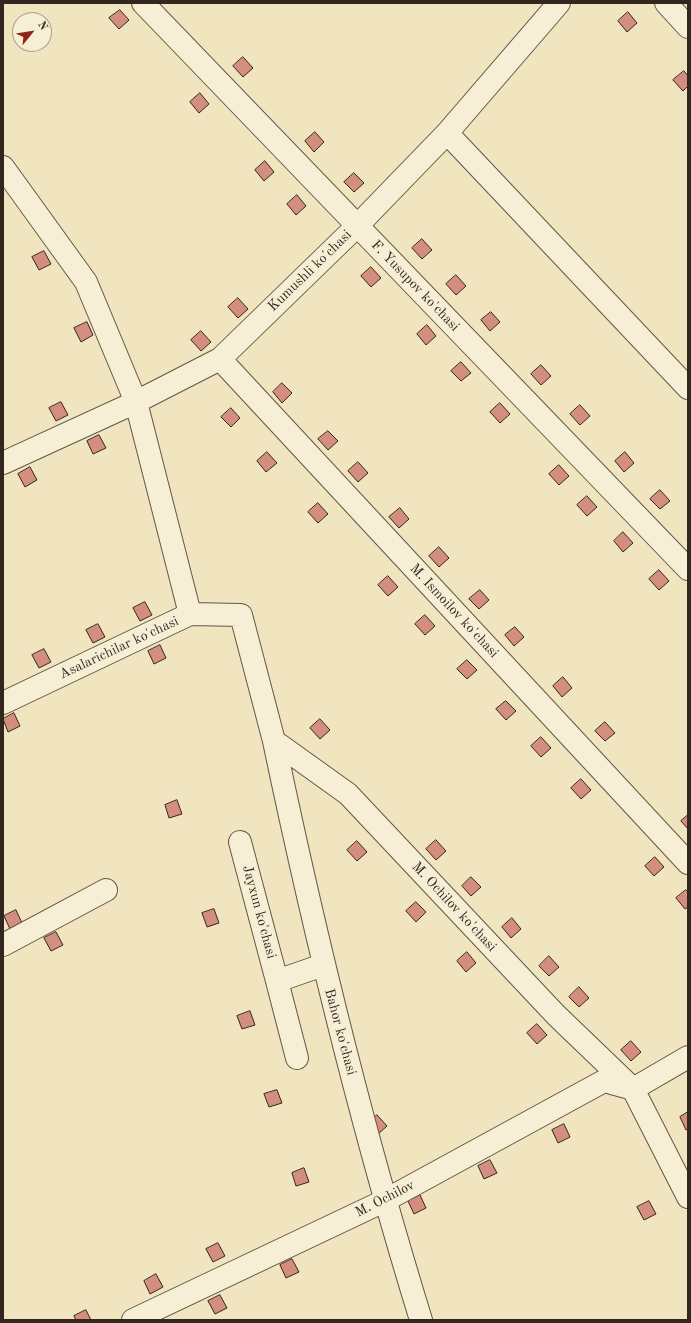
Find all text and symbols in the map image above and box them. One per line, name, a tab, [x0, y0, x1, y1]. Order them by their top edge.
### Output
north arrow	[12, 12, 52, 52]
text: N	[35, 20, 49, 33]
street label: Kumushli ko'chasi	[265, 227, 355, 315]
street label: F. Yusupov ko'chasi	[367, 237, 463, 335]
street label: M. Ismoilov ko'chasi	[406, 560, 502, 662]
street label: Asalarichilar ko'chasi	[57, 613, 181, 683]
street label: M. Ochilov ko'chasi	[408, 859, 500, 955]
street label: Jayxun ko'chasi	[238, 863, 280, 961]
street label: Bahor ko'chasi	[320, 987, 360, 1077]
street label: M. Ochilov	[352, 1177, 418, 1221]

